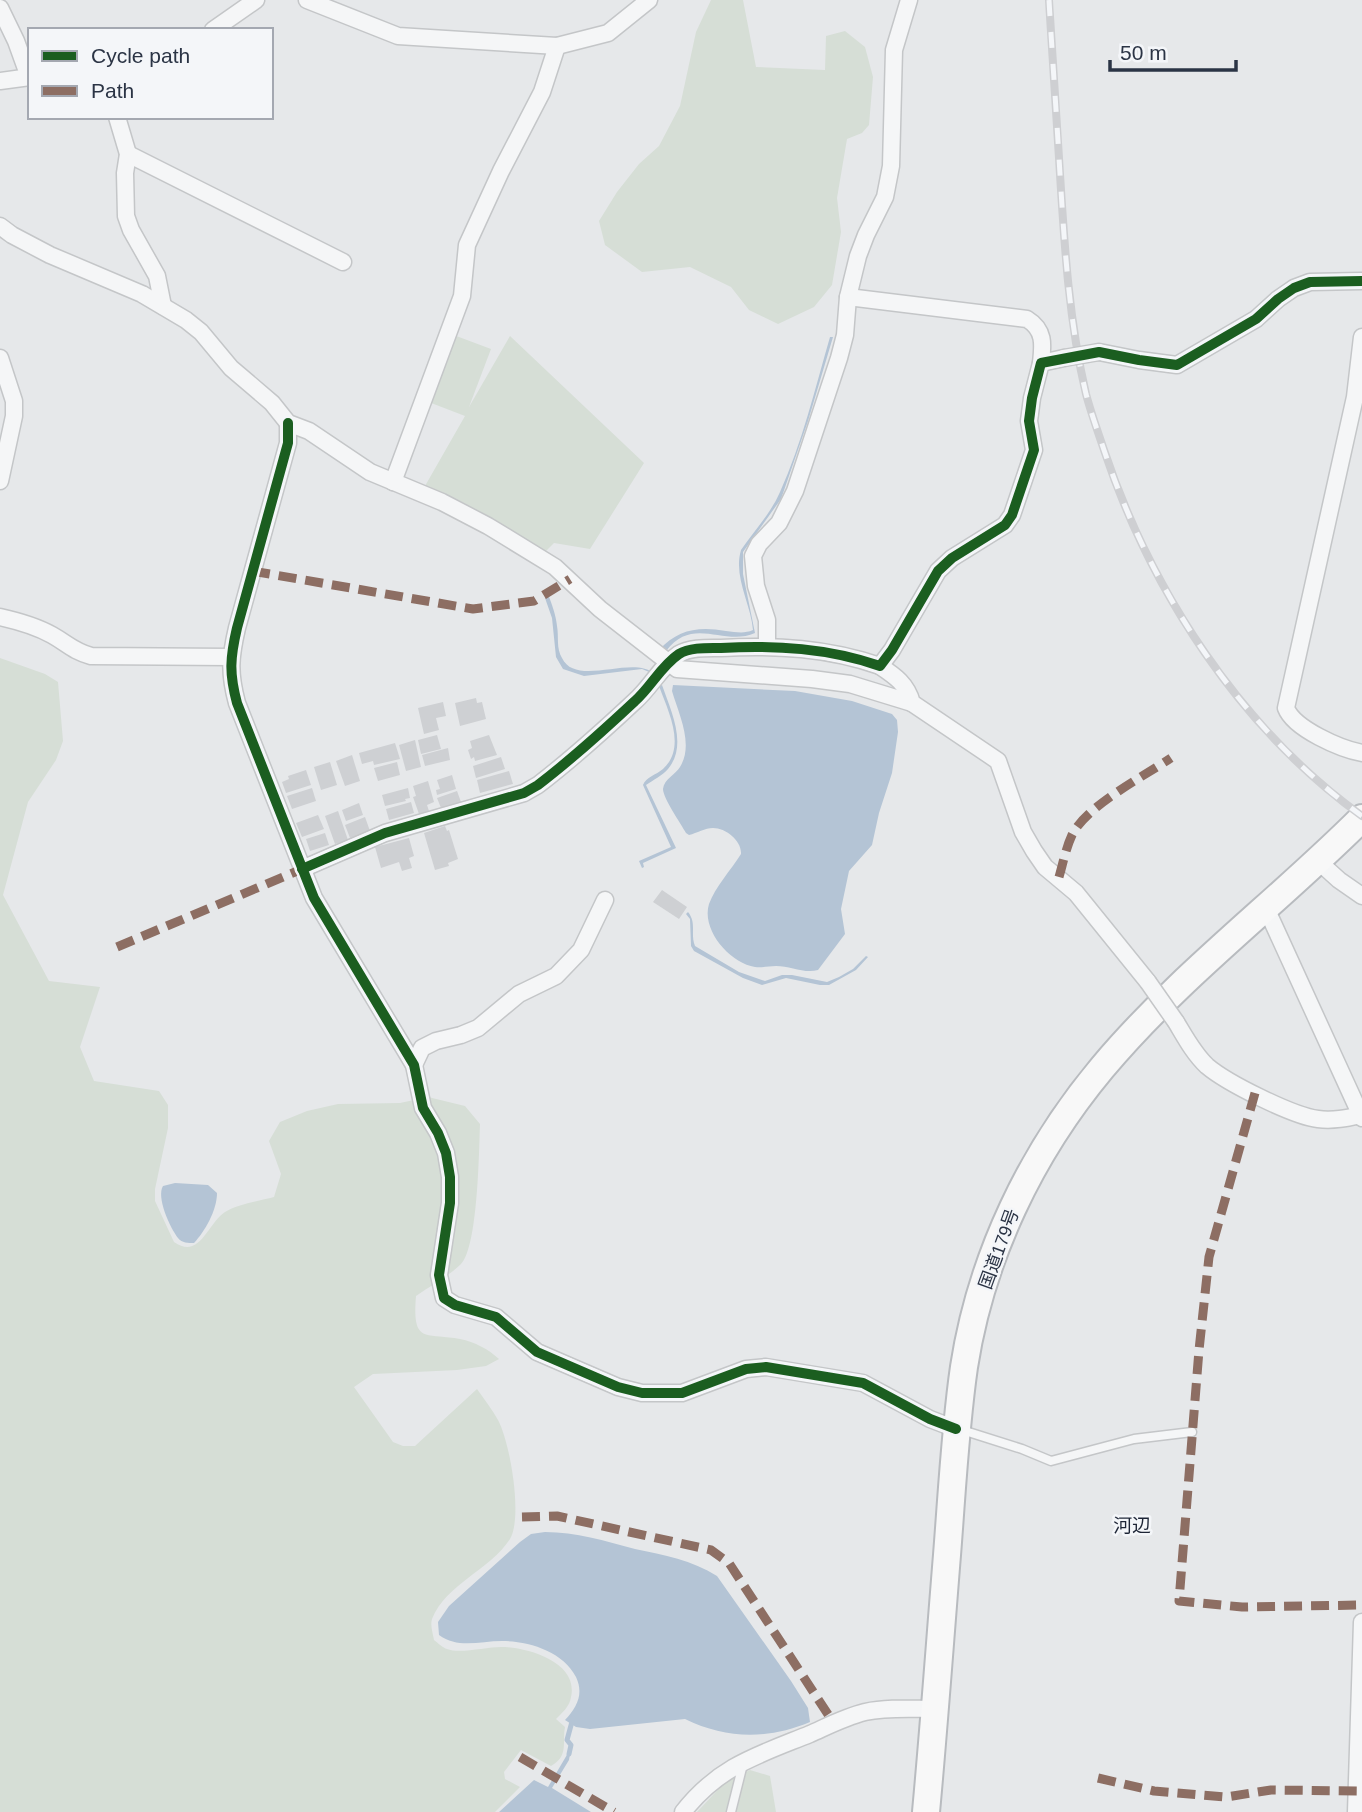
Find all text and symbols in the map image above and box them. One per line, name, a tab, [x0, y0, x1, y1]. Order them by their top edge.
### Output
legend	[28, 28, 273, 119]
scale bar	[1110, 28, 1236, 72]
text: 50 m	[1120, 41, 1167, 64]
text: Cycle path	[91, 44, 190, 67]
text: Path	[91, 79, 134, 102]
street label: 国道179号	[975, 1206, 1023, 1292]
district label: 河辺	[1113, 1515, 1151, 1536]

